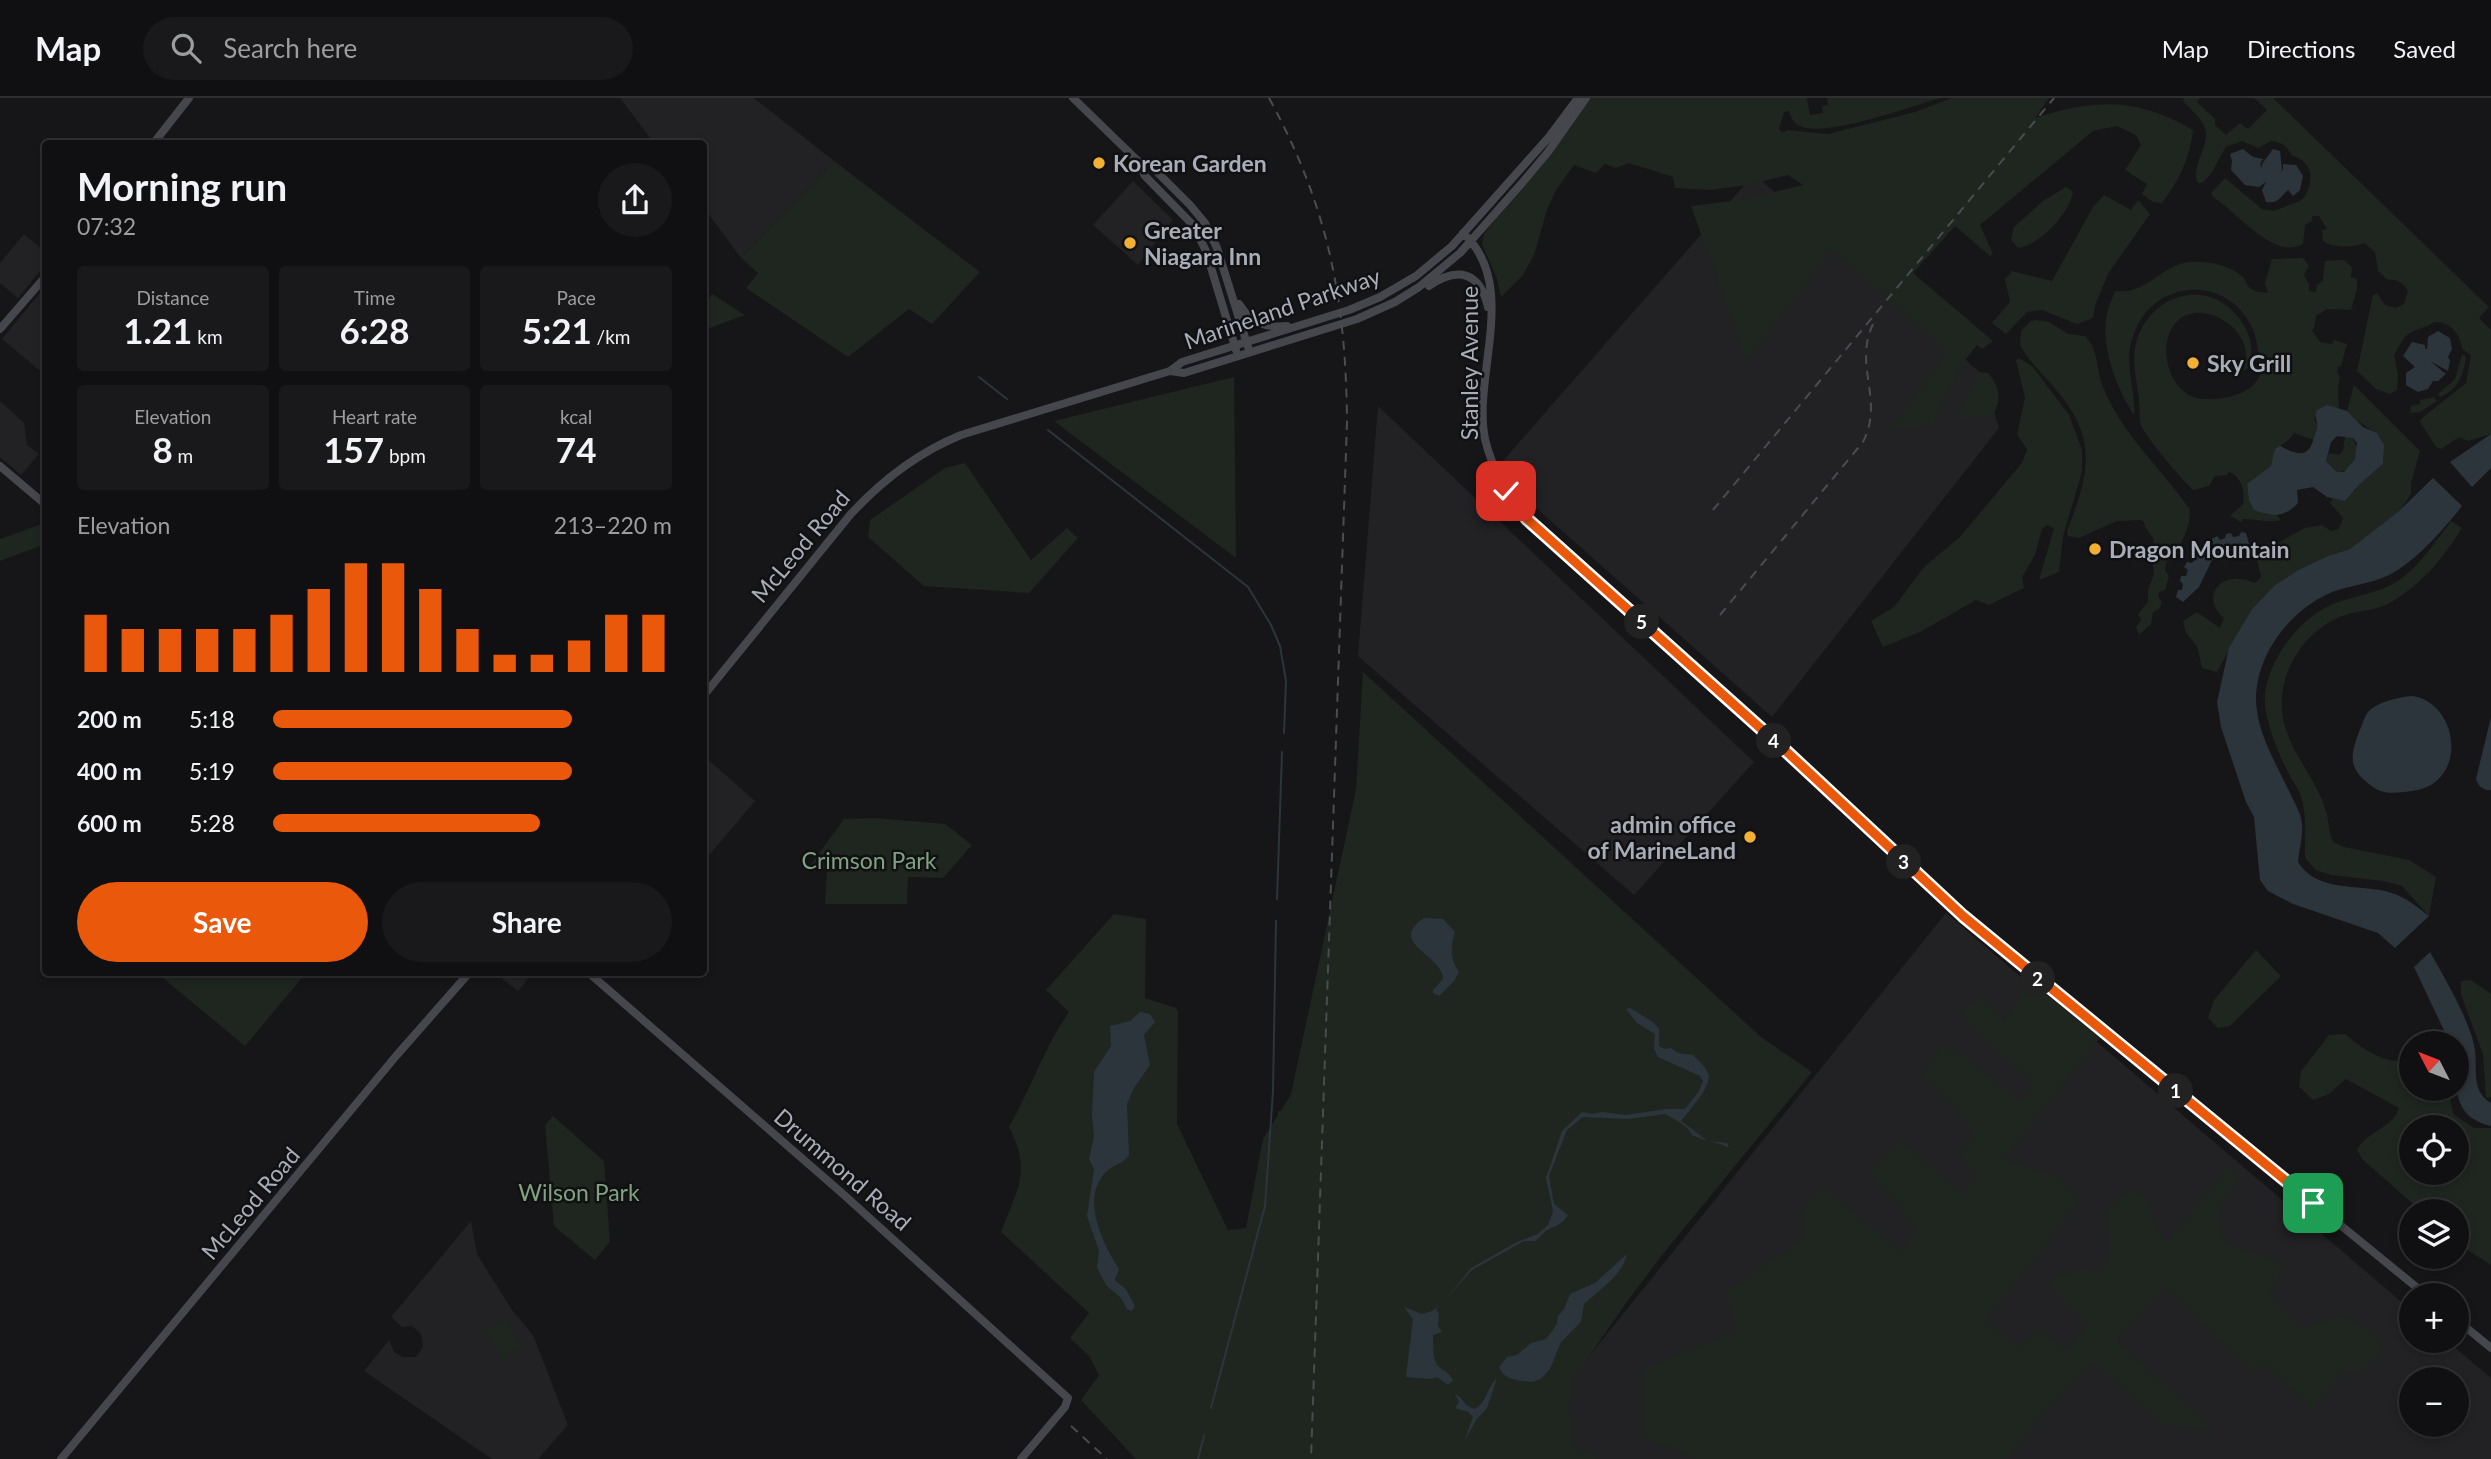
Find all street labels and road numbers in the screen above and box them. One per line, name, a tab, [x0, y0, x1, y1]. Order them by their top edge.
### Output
street label: Marineland Parkway	[1180, 261, 1384, 355]
street label: Stanley Avenue	[1455, 286, 1483, 440]
street label: McLeod Road	[745, 484, 855, 608]
street label: Drummond Road	[769, 1102, 917, 1236]
street label: McLeod Road	[195, 1141, 305, 1265]

